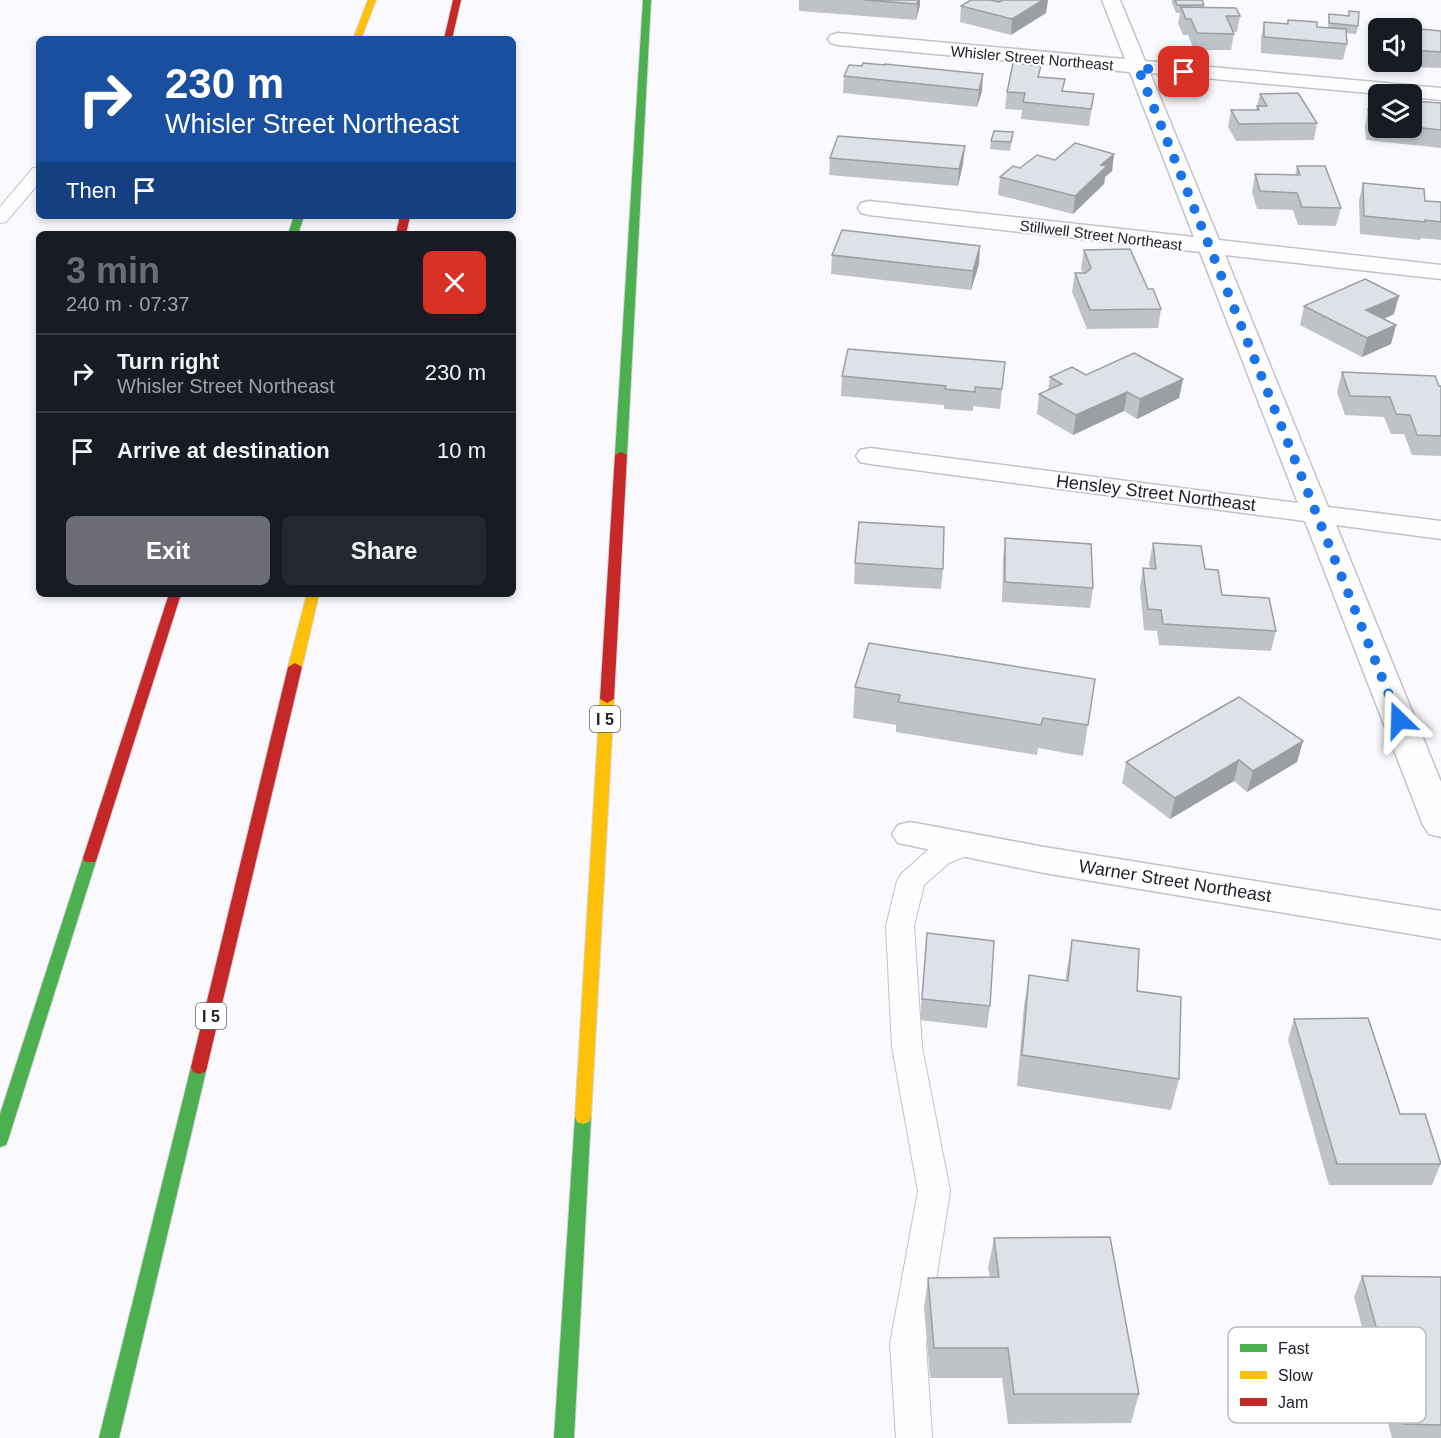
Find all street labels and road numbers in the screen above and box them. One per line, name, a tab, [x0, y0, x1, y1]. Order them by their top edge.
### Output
street label: Whisler Street Northeast	[950, 42, 1115, 74]
street label: Stillwell Street Northeast	[1019, 217, 1184, 253]
street label: Hensley Street Northeast	[1055, 471, 1257, 515]
road number: I 5	[590, 706, 620, 732]
street label: Warner Street Northeast	[1077, 856, 1273, 906]
road number: I 5	[196, 1003, 226, 1029]

